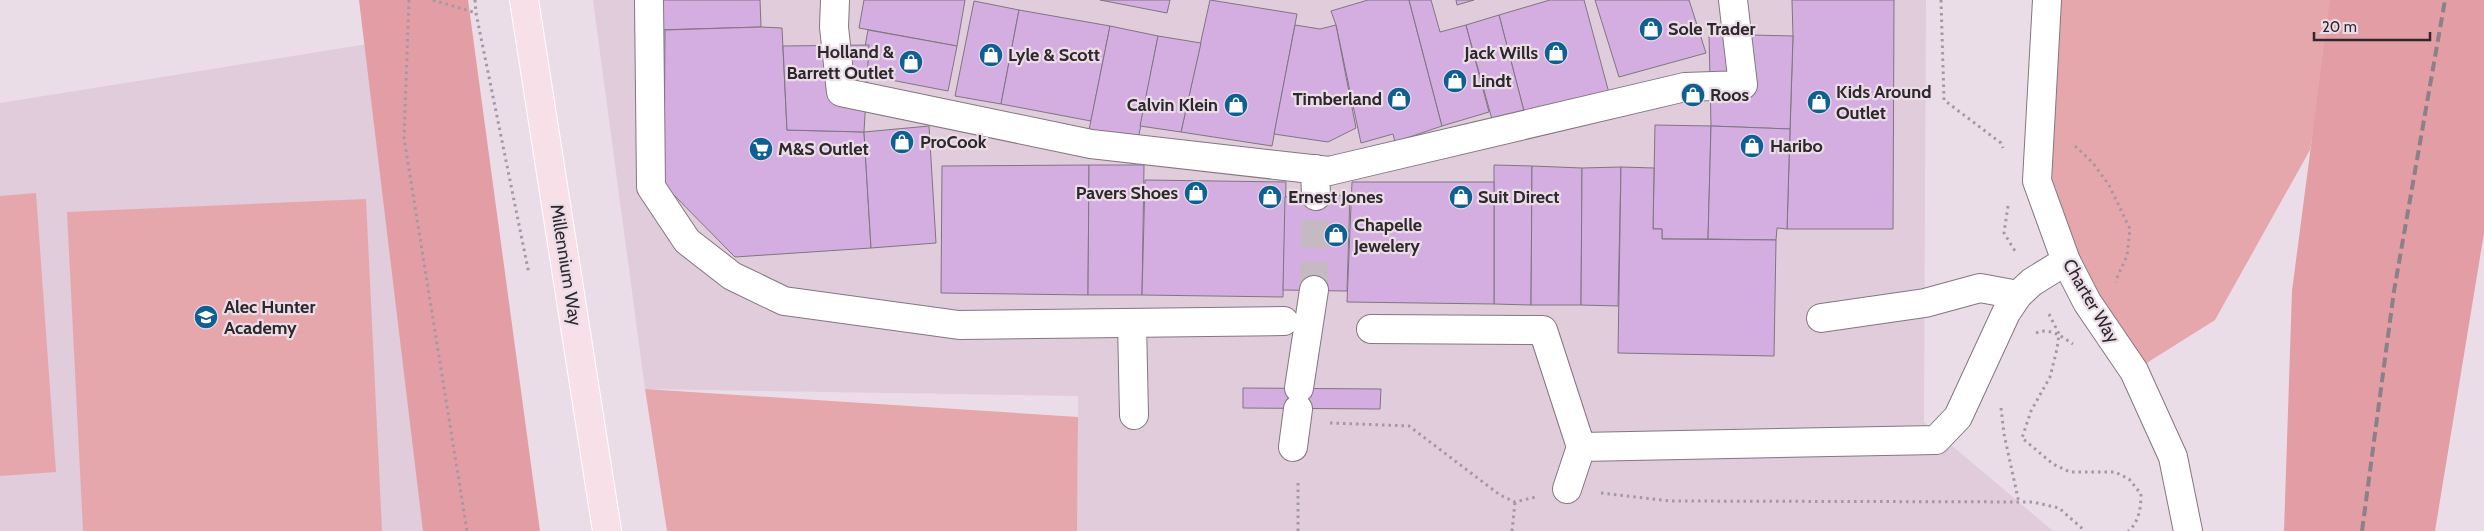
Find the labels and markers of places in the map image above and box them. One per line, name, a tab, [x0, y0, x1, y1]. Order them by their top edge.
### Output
shop icon: Sole Trader	[1638, 16, 1664, 42]
place label: Sole Trader	[1668, 18, 1755, 40]
shop icon: Jack Wills	[1543, 40, 1569, 66]
place label: Holland & Barrett Outlet	[787, 41, 895, 84]
shop icon: Lyle & Scott	[978, 42, 1004, 68]
place label: Jack Wills	[1464, 42, 1538, 64]
place label: Lyle & Scott	[1008, 44, 1100, 66]
shop icon: Holland & Barrett Outlet	[898, 49, 924, 75]
shop icon: Lindt	[1442, 68, 1468, 94]
place label: Lindt	[1472, 70, 1512, 92]
place label: Kids Around Outlet	[1836, 81, 1932, 124]
shop icon: Roos	[1680, 82, 1706, 108]
place label: Roos	[1710, 84, 1749, 106]
shop icon: Timberland	[1386, 86, 1412, 112]
place label: Timberland	[1293, 88, 1382, 110]
shop icon: Kids Around Outlet	[1806, 89, 1832, 115]
shop icon: Calvin Klein	[1223, 92, 1249, 118]
place label: Calvin Klein	[1127, 94, 1218, 116]
shop icon: ProCook	[889, 129, 915, 155]
place label: ProCook	[920, 131, 987, 153]
shop icon: Haribo	[1739, 133, 1765, 159]
place label: Haribo	[1770, 135, 1823, 157]
supermarket icon: M&S Outlet	[748, 136, 774, 162]
place label: M&S Outlet	[778, 138, 869, 160]
shop icon: Pavers Shoes	[1183, 180, 1209, 206]
place label: Pavers Shoes	[1076, 182, 1178, 204]
shop icon: Ernest Jones	[1257, 184, 1283, 210]
shop icon: Suit Direct	[1448, 184, 1474, 210]
place label: Ernest Jones	[1288, 186, 1383, 208]
place label: Suit Direct	[1478, 186, 1559, 208]
place label: Chapelle Jewelery	[1353, 214, 1422, 257]
shop icon: Chapelle Jewelery	[1323, 222, 1349, 248]
place label: Alec Hunter Academy	[224, 296, 315, 339]
school or university icon: Alec Hunter Academy	[193, 304, 219, 330]

